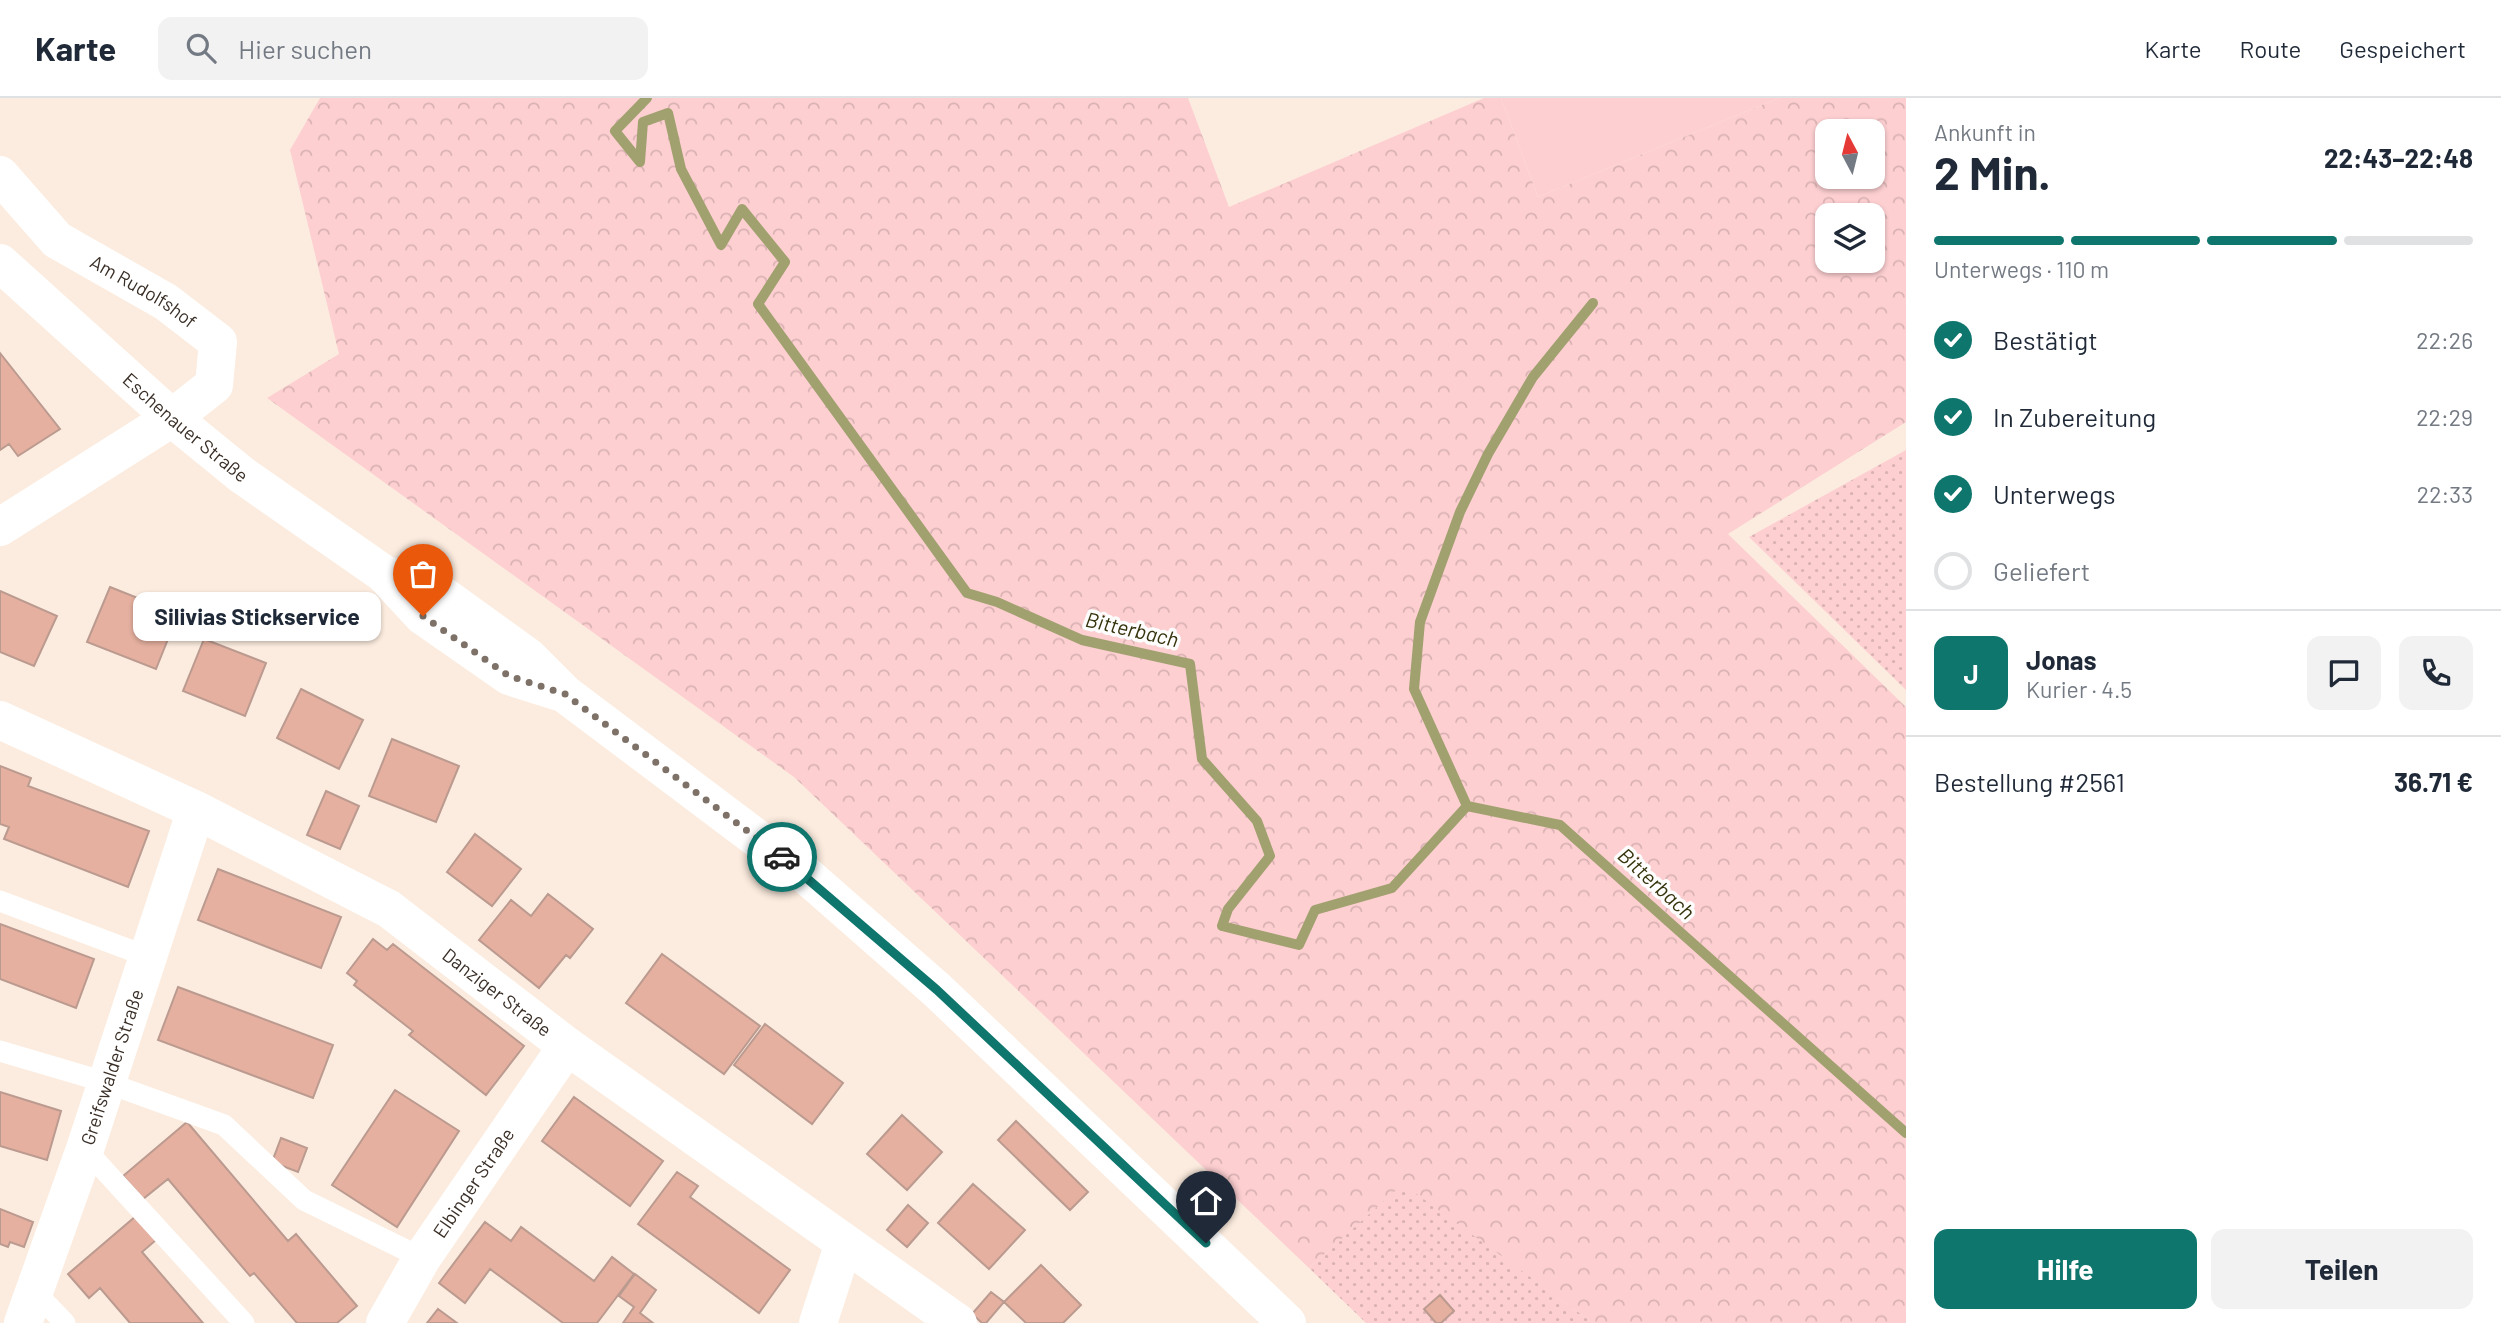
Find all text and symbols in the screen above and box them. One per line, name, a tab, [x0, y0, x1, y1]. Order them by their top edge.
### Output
search box	[158, 17, 648, 80]
text: Karte	[35, 28, 116, 68]
icon: search	[182, 29, 220, 67]
text: Hier suchen	[238, 33, 372, 64]
text: Karte	[2144, 34, 2202, 63]
text: Route	[2240, 34, 2301, 63]
text: Gespeichert	[2339, 34, 2466, 63]
text: Ankunft in	[1934, 118, 2036, 146]
north arrow	[1815, 119, 1885, 189]
map controls	[1815, 119, 1885, 273]
text: 22:43–22:48	[2324, 142, 2473, 173]
text: 2 Min.	[1934, 144, 2051, 199]
button: layers	[1815, 203, 1885, 273]
street label: Am Rudolfshof	[86, 249, 201, 332]
text: Unterwegs · 110 m	[1934, 255, 2109, 283]
icon: check	[1934, 321, 1972, 359]
text: Bestätigt	[1993, 324, 2098, 355]
text: 22:26	[2416, 326, 2473, 354]
street label: Eschenauer Straße	[118, 367, 253, 487]
icon: check	[1934, 398, 1972, 436]
text: In Zubereitung	[1993, 401, 2156, 432]
text: 22:29	[2416, 403, 2473, 431]
icon: check	[1934, 475, 1972, 513]
text: Unterwegs	[1993, 478, 2115, 509]
text: 22:33	[2417, 480, 2473, 508]
pin	[393, 544, 453, 616]
icon: bag	[404, 555, 442, 593]
text: Geliefert	[1993, 555, 2090, 586]
callout: Silivias Stickservice	[132, 592, 381, 640]
text: Silivias Stickservice	[154, 602, 360, 630]
water label: Bitterbach	[1083, 606, 1181, 651]
button: chat	[2307, 636, 2381, 710]
button: phone	[2399, 636, 2473, 710]
text: Jonas	[2026, 644, 2097, 675]
text: J	[1963, 658, 1979, 689]
text: Kurier · 4.5	[2026, 675, 2132, 703]
text: Bestellung #2561	[1934, 766, 2125, 797]
text: 36.71 €	[2394, 766, 2473, 797]
courier	[747, 822, 817, 892]
icon: car	[763, 838, 801, 876]
water label: Bitterbach	[1614, 842, 1700, 924]
street label: Danziger Straße	[438, 943, 556, 1041]
street label: Greifswalder Straße	[75, 986, 148, 1148]
street label: Elbinger Straße	[428, 1123, 519, 1242]
pin	[1176, 1171, 1236, 1243]
icon: home	[1187, 1182, 1225, 1220]
button: Hilfe	[1934, 1229, 2197, 1309]
button: Teilen	[2211, 1229, 2473, 1309]

